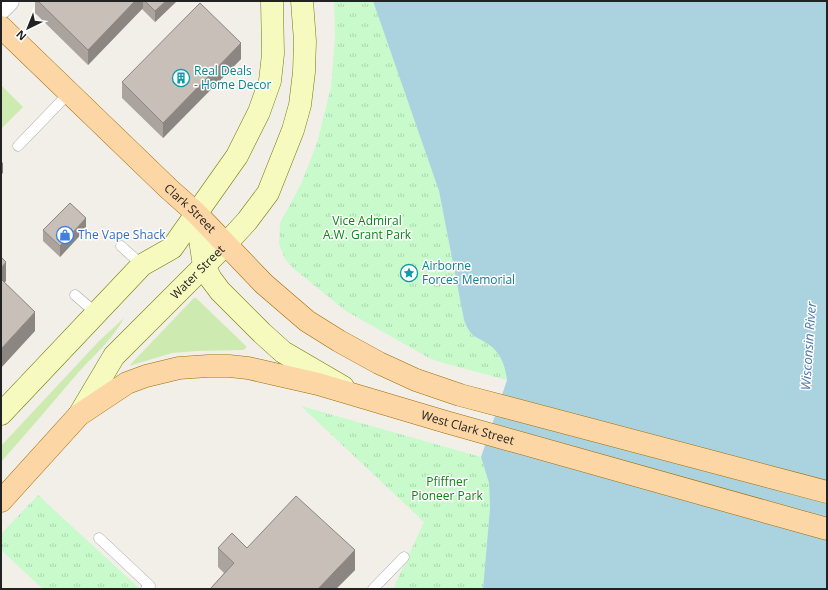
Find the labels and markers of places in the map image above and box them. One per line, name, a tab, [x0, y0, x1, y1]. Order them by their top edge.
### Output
place label: Real Deals - Home Decor	[194, 62, 271, 93]
building icon: Real Deals - Home Decor	[171, 68, 191, 88]
shop icon: The Vape Shack	[55, 225, 75, 245]
place label: The Vape Shack	[78, 226, 166, 243]
place label: Airborne Forces Memorial	[422, 257, 515, 288]
place icon: Airborne Forces Memorial	[399, 263, 419, 283]

